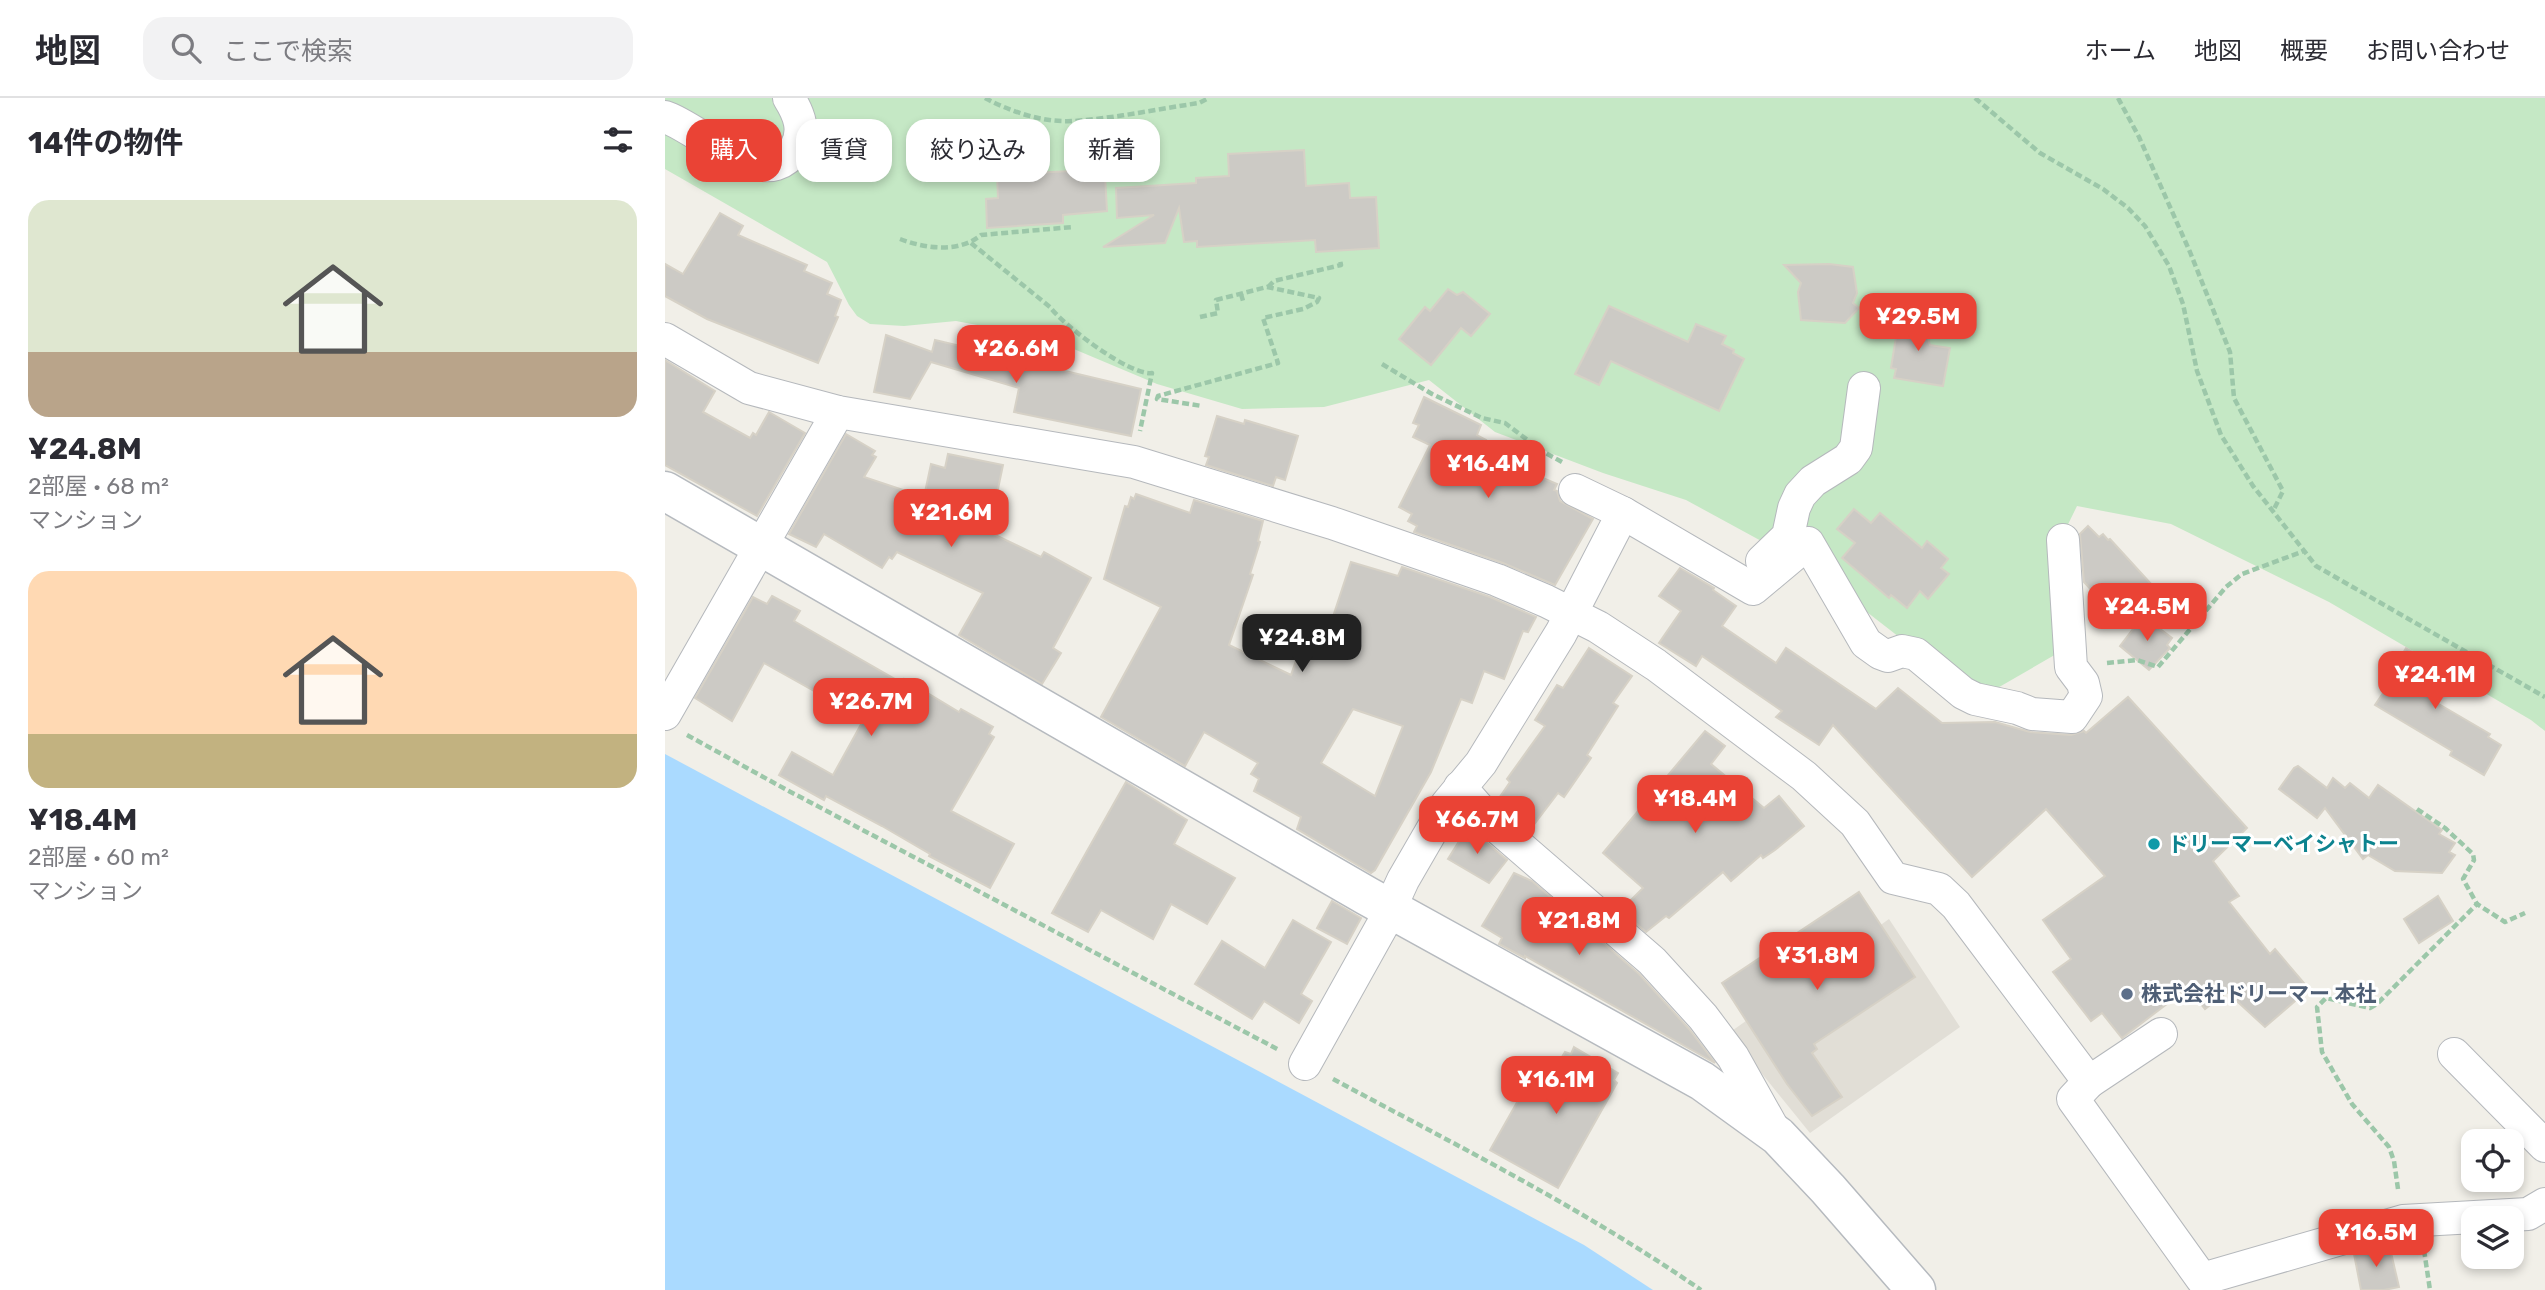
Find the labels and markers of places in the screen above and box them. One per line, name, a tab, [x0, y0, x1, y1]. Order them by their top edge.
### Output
pin: ¥29.5M	[1861, 294, 1975, 353]
pin: ¥26.6M	[959, 326, 1073, 385]
pin: ¥16.4M	[1431, 440, 1545, 500]
pin: ¥21.6M	[894, 490, 1008, 549]
pin: ¥24.5M	[2090, 584, 2204, 643]
pin: ¥24.8M	[1245, 614, 1359, 674]
pin: ¥24.1M	[2378, 652, 2492, 711]
pin: ¥26.7M	[814, 678, 928, 738]
pin: ¥18.4M	[1638, 776, 1752, 835]
pin: ¥66.7M	[1420, 796, 1534, 856]
place label: ドリーマーベイシャトー	[2168, 831, 2399, 856]
marker: ドリーマーベイシャトー	[2146, 836, 2162, 852]
pin: ¥21.8M	[1522, 898, 1636, 957]
pin: ¥31.8M	[1760, 932, 1874, 992]
place label: 株式会社ドリーマー 本社	[2141, 981, 2376, 1006]
marker: 株式会社ドリーマー 本社	[2119, 986, 2135, 1002]
pin: ¥16.1M	[1499, 1056, 1613, 1116]
pin: ¥16.5M	[2319, 1210, 2433, 1269]

